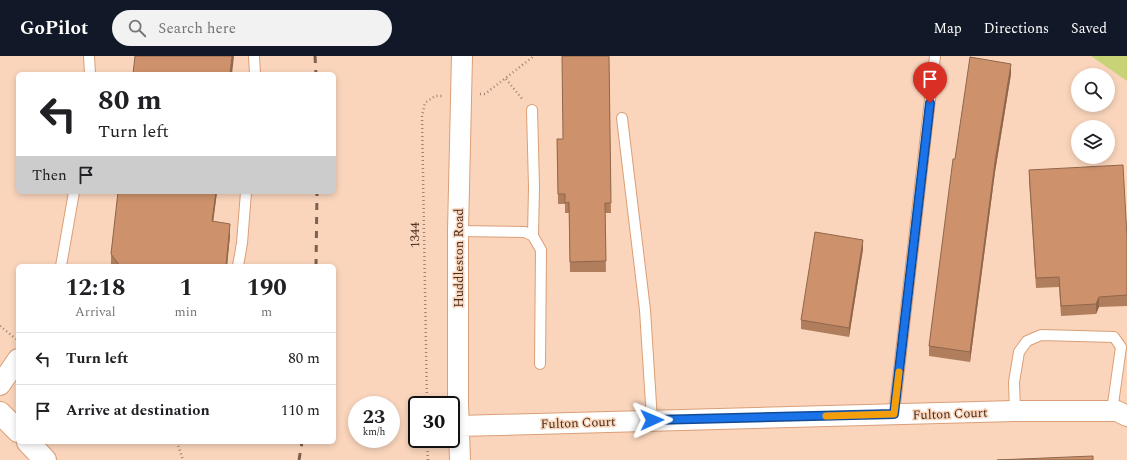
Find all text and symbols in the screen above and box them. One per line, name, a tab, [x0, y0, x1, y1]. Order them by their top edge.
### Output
search box	[112, 10, 392, 46]
text: GoPilot	[20, 14, 88, 43]
icon: search	[126, 17, 148, 39]
text: Search here	[158, 17, 236, 40]
text: Map	[934, 18, 962, 39]
text: Directions	[984, 18, 1049, 39]
text: Saved	[1071, 18, 1107, 39]
pin	[913, 62, 947, 103]
icon: arrive	[919, 68, 941, 90]
map controls	[1071, 68, 1115, 164]
button: search	[1071, 68, 1115, 112]
text: 80 m	[98, 79, 162, 122]
icon: left	[32, 88, 84, 140]
text: Turn left	[98, 118, 169, 145]
button: layers	[1071, 120, 1115, 164]
text: Then	[32, 164, 67, 187]
icon: arrive	[75, 164, 97, 186]
street label: Huddleston Road	[449, 208, 469, 308]
street label: 1344	[405, 221, 425, 248]
text: 12:18	[65, 270, 125, 306]
text: 1	[179, 270, 193, 306]
text: 190	[246, 270, 287, 306]
text: Arrival	[75, 302, 116, 322]
text: min	[175, 302, 197, 322]
text: m	[261, 302, 272, 322]
text: Turn left	[66, 347, 128, 370]
text: 80 m	[288, 347, 320, 370]
icon: left	[32, 348, 54, 370]
speed limit sign: 30	[408, 396, 460, 448]
text: Arrive at destination	[66, 399, 210, 422]
text: 110 m	[281, 399, 320, 422]
position arrow	[631, 399, 673, 441]
icon: arrive	[32, 400, 54, 422]
text: 23	[363, 402, 385, 432]
street label: Fulton Court	[912, 403, 988, 425]
street label: Fulton Court	[540, 412, 616, 434]
text: km/h	[363, 424, 385, 440]

